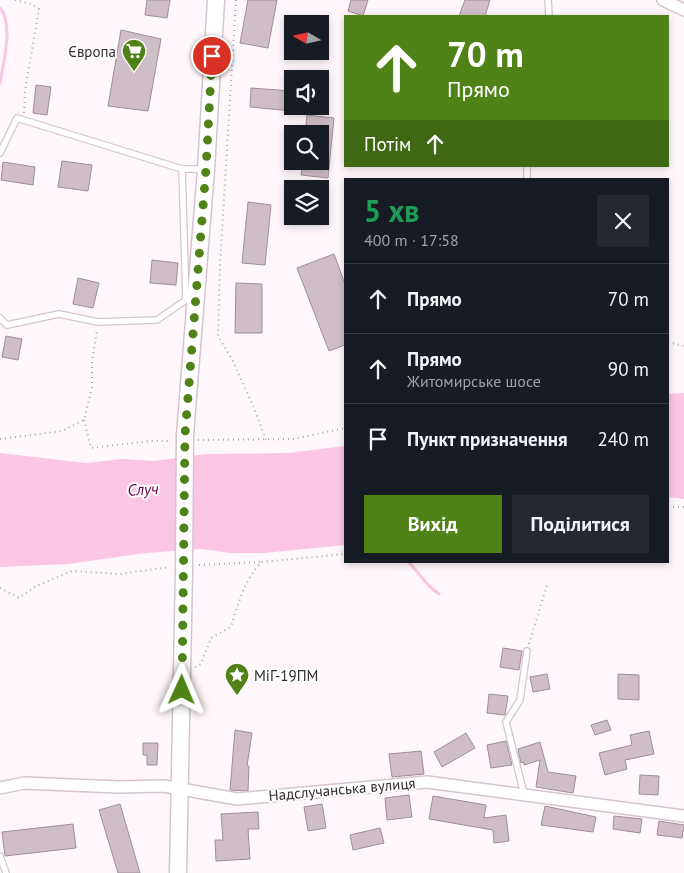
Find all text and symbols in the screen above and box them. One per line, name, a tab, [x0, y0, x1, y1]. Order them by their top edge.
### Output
north arrow	[284, 15, 329, 60]
map controls	[284, 15, 329, 225]
text: 70 m	[447, 31, 524, 77]
pin	[191, 35, 233, 77]
icon: ahead	[364, 35, 429, 100]
supermarket icon: Європа	[121, 38, 147, 72]
place label: Європа	[68, 42, 116, 61]
icon: arrive	[198, 42, 226, 70]
button: sound	[284, 70, 329, 115]
text: Прямо	[447, 75, 510, 103]
button: search	[284, 125, 329, 170]
icon: ahead	[421, 130, 449, 158]
text: Потім	[364, 132, 411, 156]
button: layers	[284, 180, 329, 225]
text: 5 хв	[364, 191, 420, 230]
button: close	[597, 195, 649, 247]
text: 400 m · 17:58	[364, 230, 459, 250]
icon: ahead	[364, 285, 392, 313]
text: Прямо	[407, 287, 462, 311]
text: 70 m	[608, 287, 649, 311]
text: Прямо	[407, 347, 462, 371]
icon: ahead	[364, 355, 392, 383]
text: 90 m	[608, 357, 649, 381]
text: Житомирське шосе	[407, 371, 541, 391]
icon: arrive	[364, 425, 392, 453]
text: Пункт призначення	[407, 427, 568, 451]
text: 240 m	[597, 427, 649, 451]
water label: Случ	[127, 478, 160, 500]
button: Вихід	[364, 495, 502, 553]
button: Поділитися	[512, 495, 649, 553]
place icon: МіГ-19ПМ	[224, 662, 250, 696]
position arrow	[155, 663, 207, 715]
place label: МіГ-19ПМ	[254, 666, 318, 685]
street label: Надслучанська вулиця	[268, 773, 416, 805]

